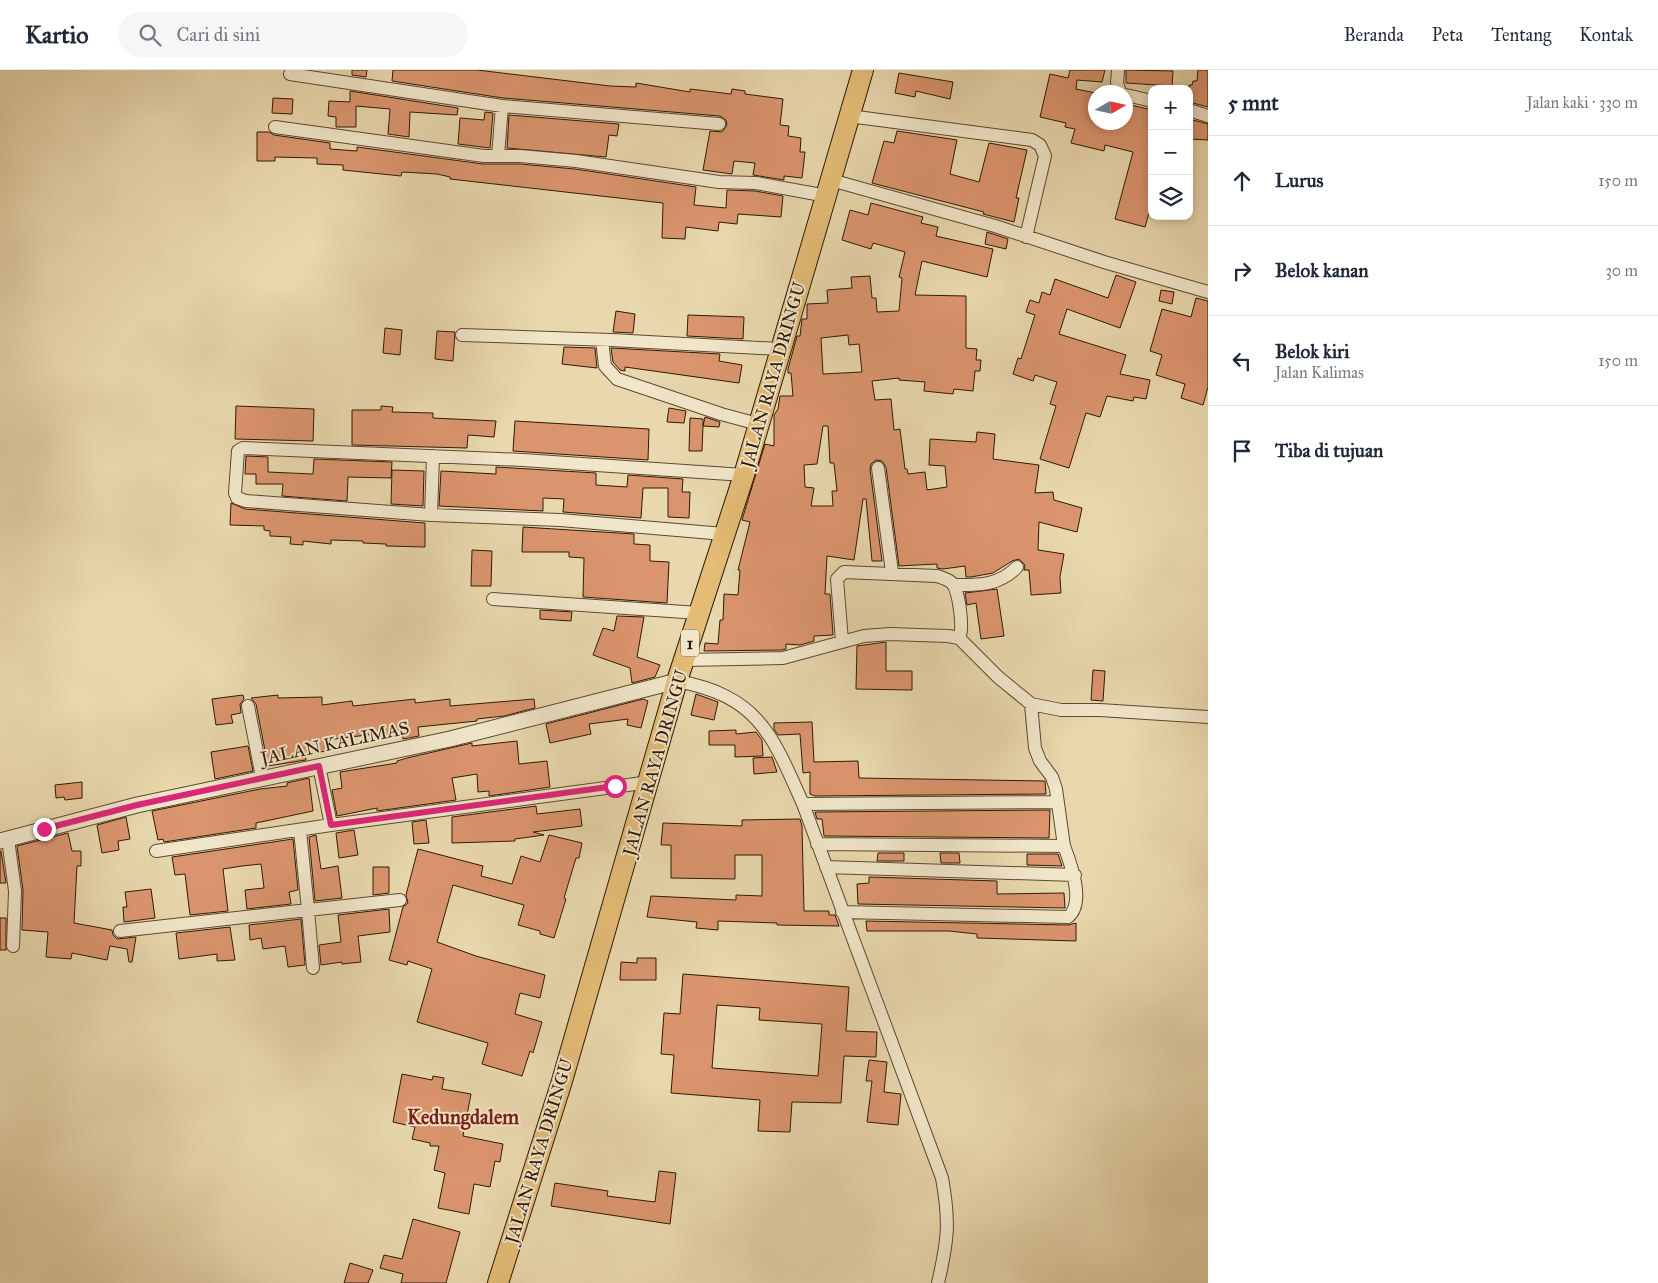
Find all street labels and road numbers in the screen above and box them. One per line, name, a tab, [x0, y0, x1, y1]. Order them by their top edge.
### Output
street label: JALAN RAYA DRINGU	[735, 279, 811, 473]
road number: 1	[681, 630, 699, 656]
street label: JALAN RAYA DRINGU	[617, 667, 693, 861]
street label: JALAN KALIMAS	[257, 717, 411, 771]
street label: JALAN RAYA DRINGU	[500, 1055, 579, 1249]

